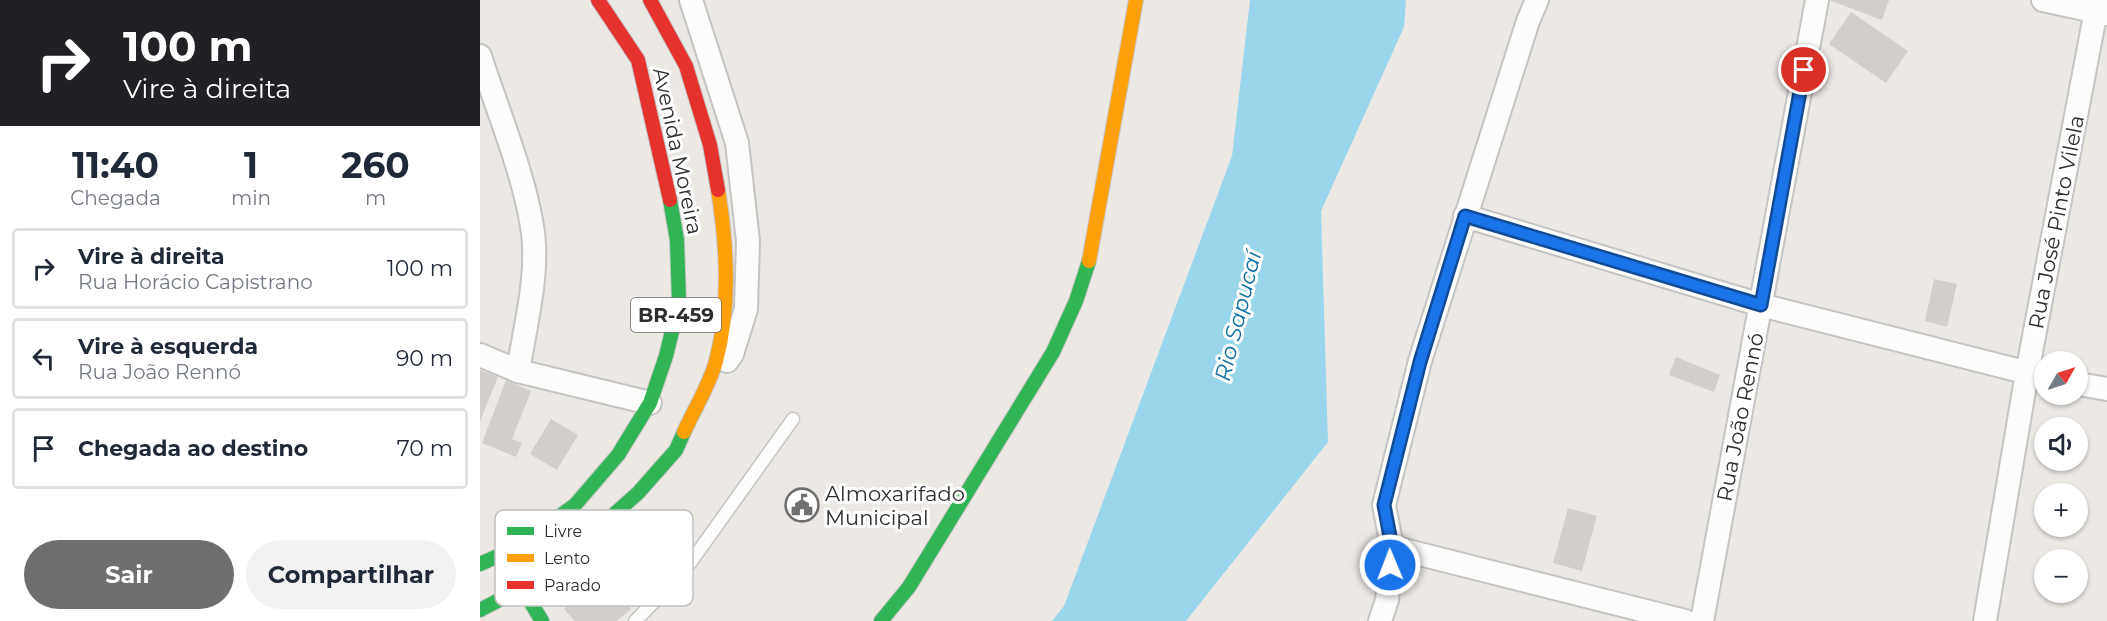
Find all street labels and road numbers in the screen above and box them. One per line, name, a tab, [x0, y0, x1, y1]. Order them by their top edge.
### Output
street label: Avenida Moreira	[648, 65, 708, 237]
street label: Rua José Pinto Vilela	[2023, 113, 2089, 331]
road number: BR-459	[631, 298, 721, 332]
street label: Rua João Rennó	[1711, 331, 1769, 503]

